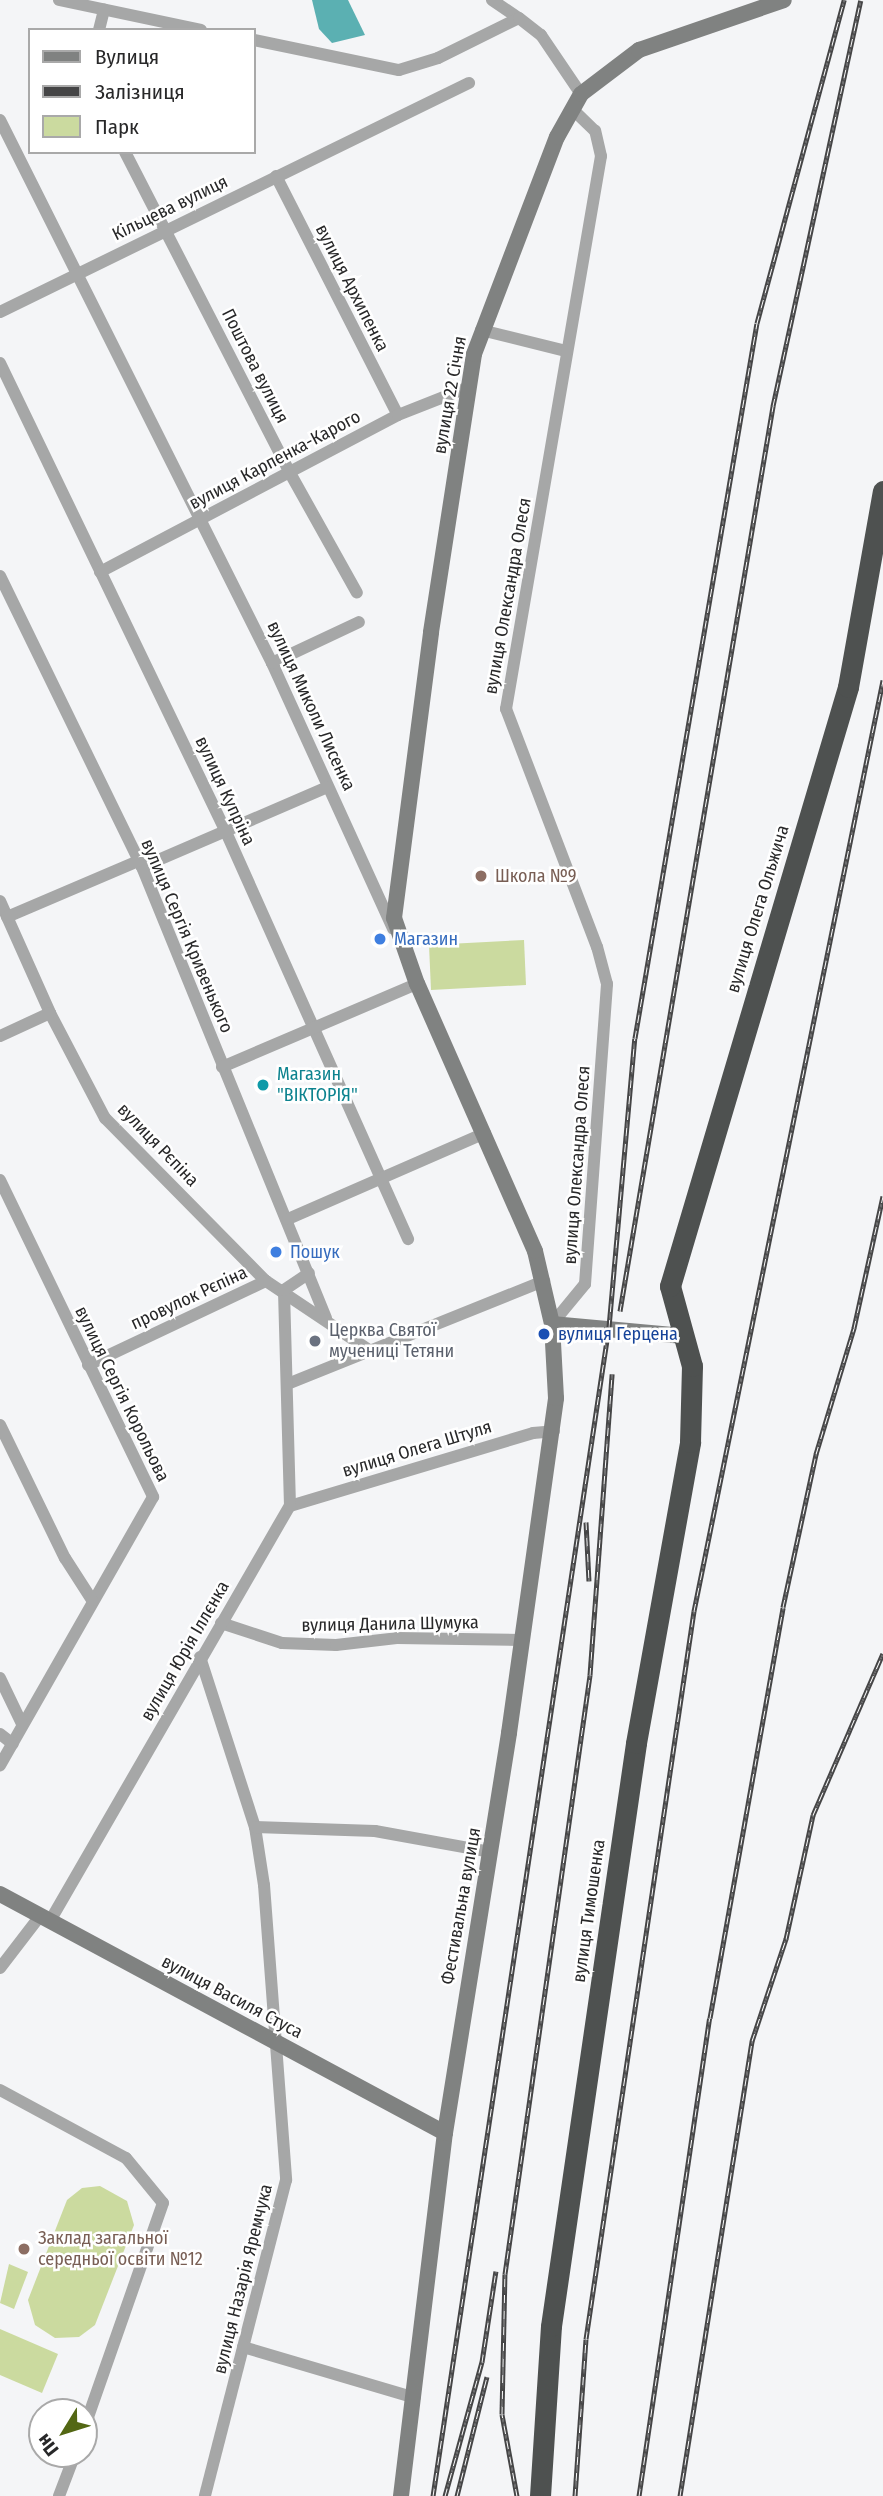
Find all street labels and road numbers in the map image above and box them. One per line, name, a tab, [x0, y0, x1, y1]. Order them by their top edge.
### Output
street label: Кільцева вулиця	[109, 171, 231, 245]
street label: вулиця Архипенка	[311, 221, 393, 355]
street label: Поштова вулиця	[217, 305, 293, 427]
street label: вулиця 22 Січня	[429, 334, 471, 456]
street label: вулиця Карпенка-Карого	[186, 406, 364, 514]
street label: вулиця Олександра Олеся	[480, 496, 536, 696]
street label: вулиця Миколи Лисенка	[262, 618, 360, 794]
street label: вулиця Купріна	[190, 733, 260, 849]
street label: вулиця Олега Ольжича	[722, 822, 794, 996]
street label: вулиця Сергія Кривенького	[136, 836, 238, 1036]
street label: вулиця Олександра Олеся	[559, 1065, 595, 1265]
street label: вулиця Рєпіна	[113, 1099, 203, 1191]
street label: провулок Рєпіна	[127, 1262, 251, 1334]
street label: вулиця Сергія Корольова	[70, 1303, 174, 1485]
street label: вулиця Олега Штуля	[340, 1416, 494, 1482]
street label: вулиця Юрія Іллєнка	[136, 1577, 234, 1725]
street label: вулиця Данила Шумука	[301, 1612, 479, 1636]
street label: Фестивальна вулиця	[437, 1826, 485, 1986]
street label: вулиця Тимошенка	[568, 1838, 610, 1984]
street label: вулиця Василя Стуса	[158, 1951, 306, 2043]
street label: вулиця Назарія Яремчука	[209, 2182, 277, 2376]

